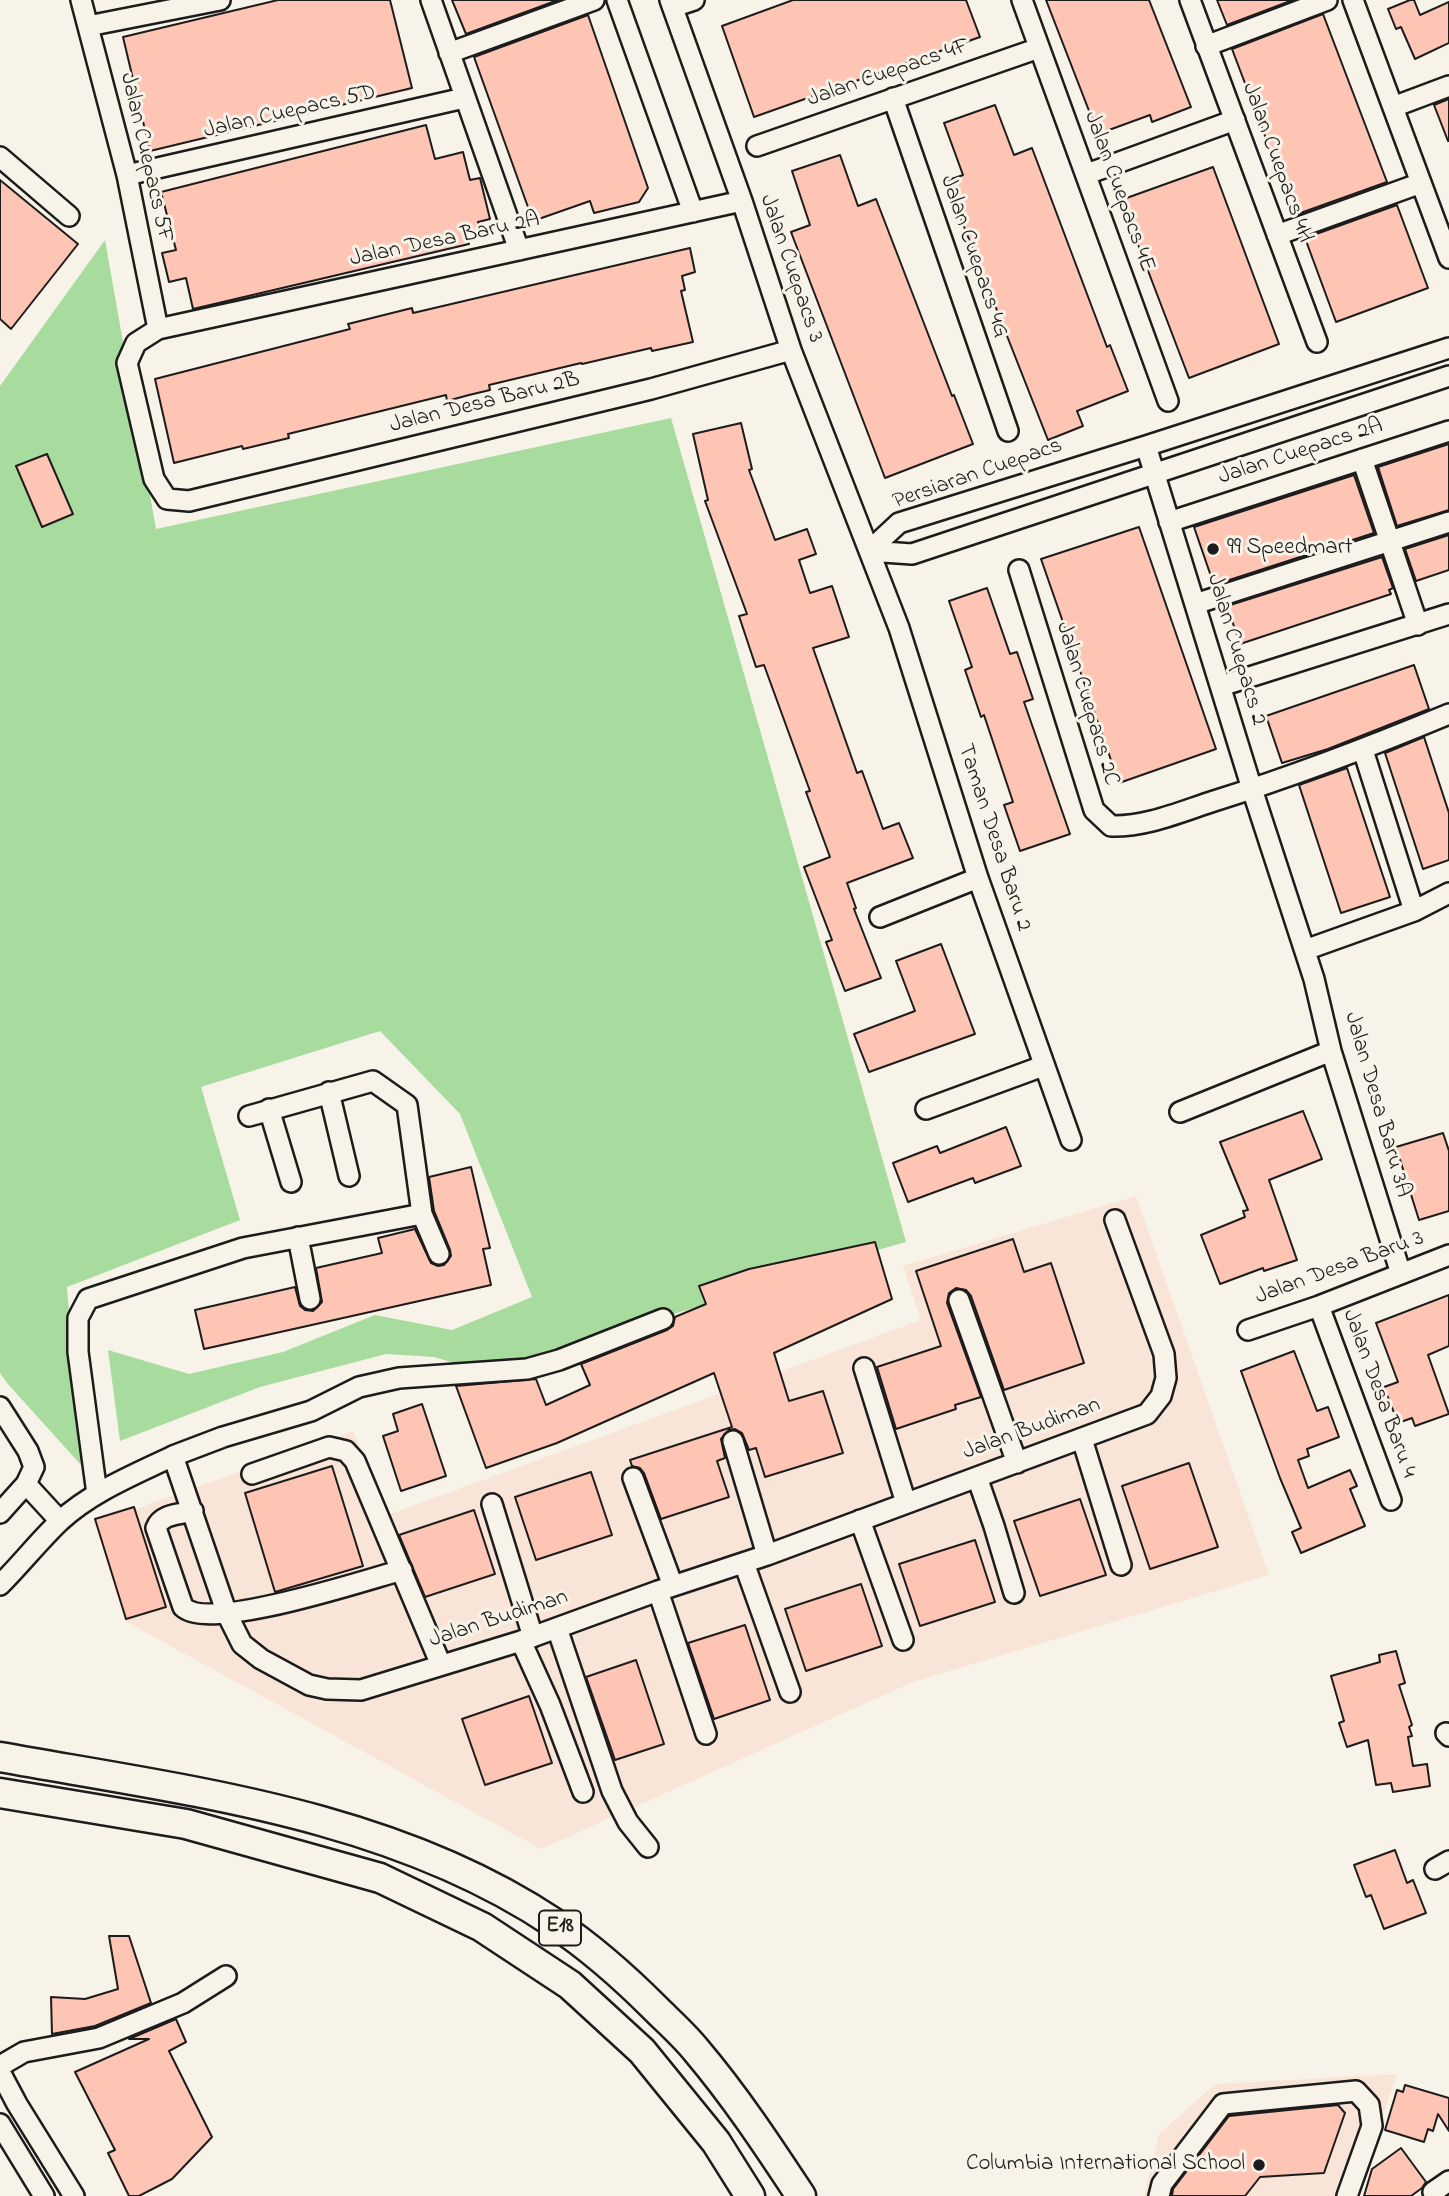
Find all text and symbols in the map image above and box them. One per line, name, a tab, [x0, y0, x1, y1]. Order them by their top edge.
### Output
street label: Jalan Cuepacs 4F	[804, 33, 974, 115]
street label: Jalan Cuepacs 5F	[112, 70, 178, 246]
street label: Jalan Cuepacs 4H	[1234, 79, 1318, 247]
street label: Jalan Cuepacs 5D	[201, 80, 379, 146]
street label: Jalan Cuepacs 4E	[1076, 108, 1160, 276]
street label: Jalan Cuepacs 4G	[932, 172, 1014, 342]
street label: Jalan Cuepacs 3	[752, 191, 828, 347]
street label: Jalan Desa Baru 2A	[347, 207, 543, 275]
street label: Jalan Desa Baru 2B	[387, 367, 583, 441]
street label: Jalan Cuepacs 2A	[1215, 413, 1387, 493]
street label: Persiaran Cuepacs	[890, 433, 1066, 517]
place label: 99 Speedmart	[1227, 535, 1353, 563]
marker: 99 Speedmart	[1205, 541, 1221, 557]
street label: Jalan Cuepacs 2	[1199, 571, 1271, 729]
street label: Jalan Cuepacs 2C	[1048, 619, 1124, 789]
street label: Taman Desa Baru 2	[950, 741, 1036, 935]
street label: Jalan Desa Baru 3A	[1336, 1009, 1416, 1201]
street label: Jalan Desa Baru 3	[1252, 1226, 1428, 1312]
street label: Jalan Desa Baru 4	[1335, 1306, 1421, 1482]
street label: Jalan Budiman	[960, 1392, 1104, 1468]
street label: Jalan Budiman	[426, 1585, 572, 1655]
road number: E18	[539, 1910, 581, 1946]
place label: Columbia International School	[966, 2151, 1245, 2179]
marker: Columbia International School	[1251, 2157, 1267, 2173]

